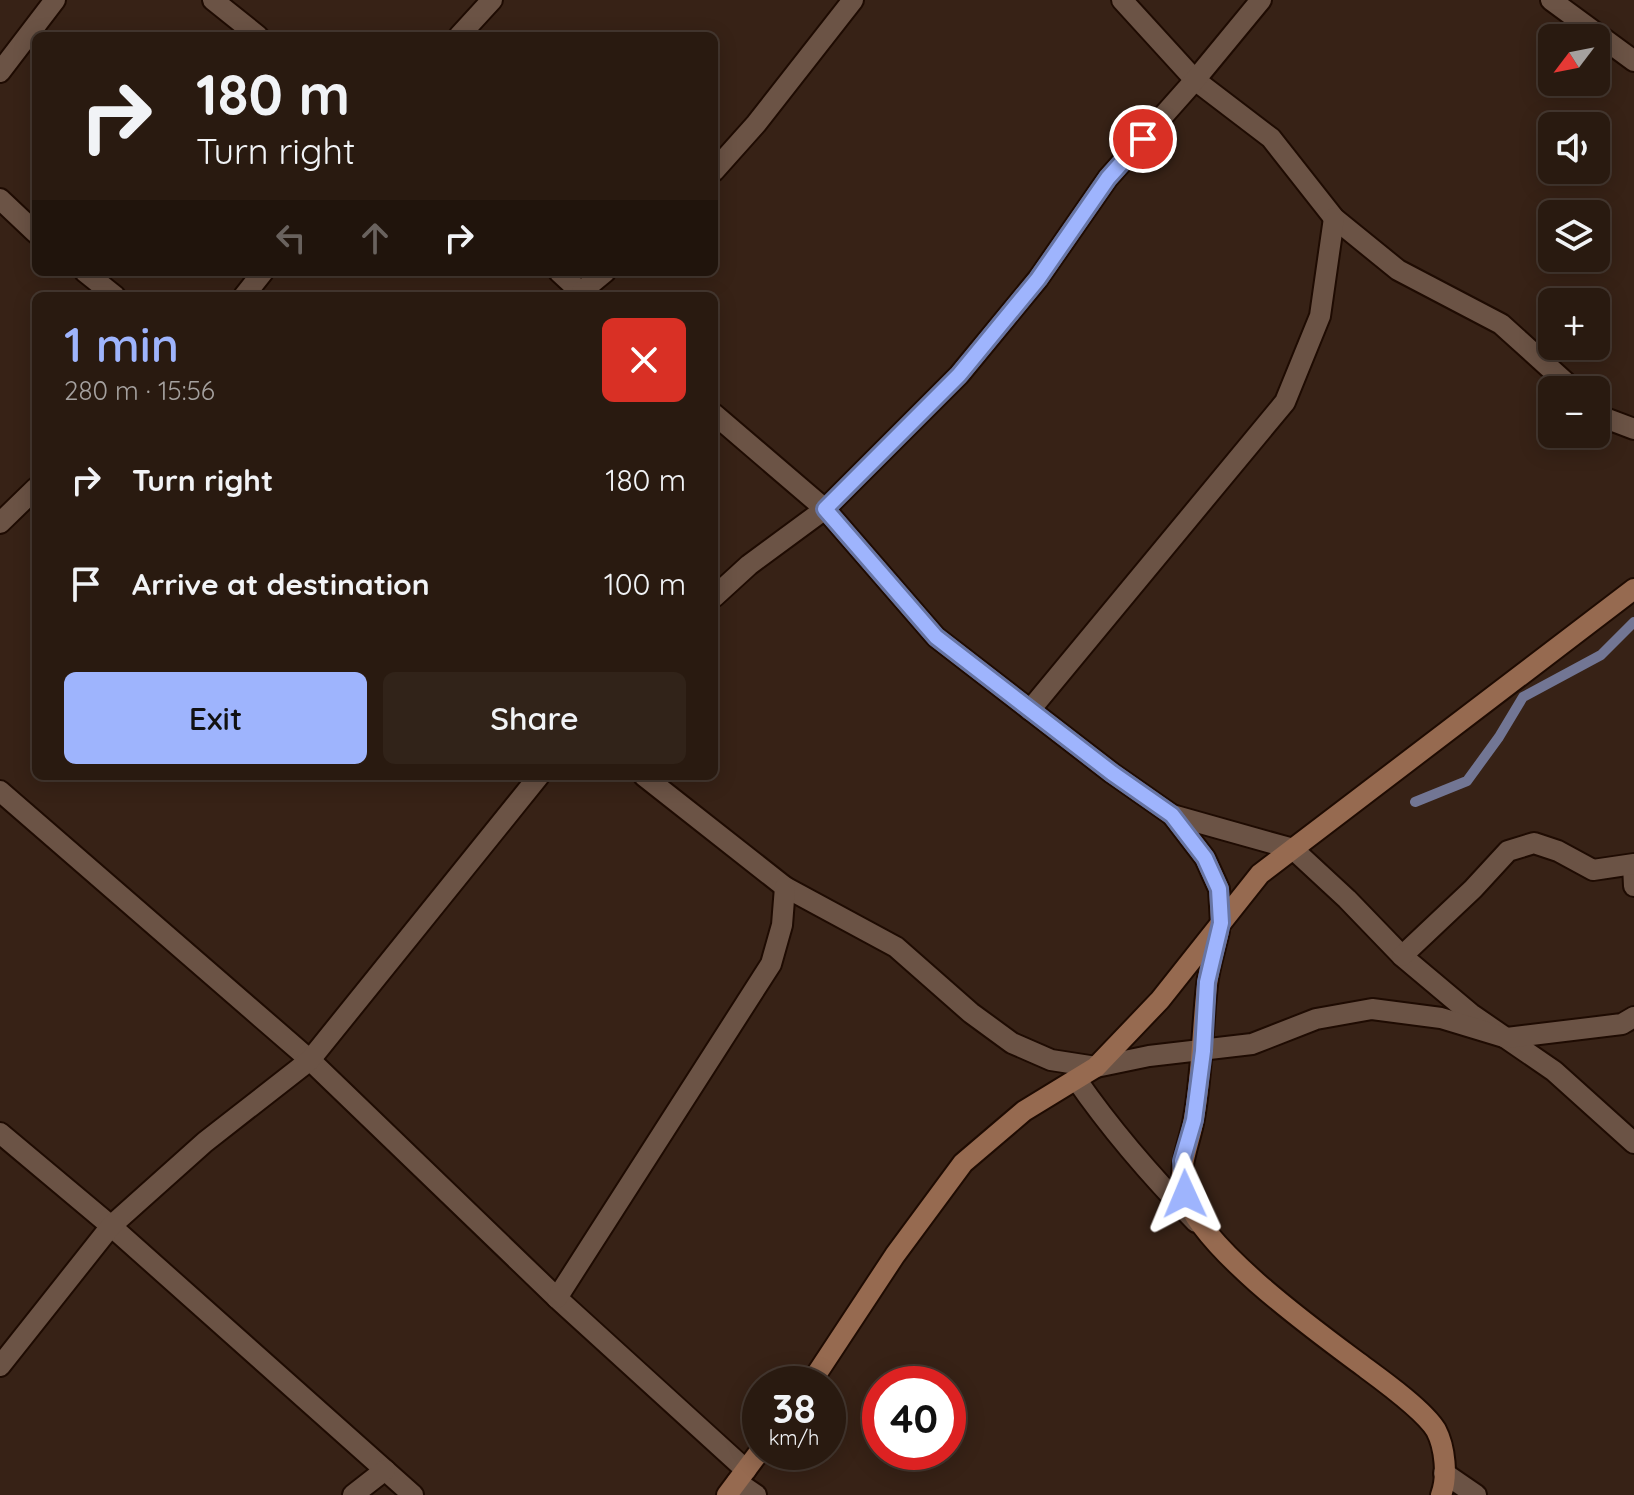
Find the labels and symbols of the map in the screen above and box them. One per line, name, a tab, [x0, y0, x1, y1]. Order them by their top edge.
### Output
north arrow	[1538, 24, 1610, 96]
pin	[1109, 105, 1177, 173]
position arrow	[1143, 1152, 1227, 1236]
speed limit sign: 40	[862, 1366, 966, 1470]

